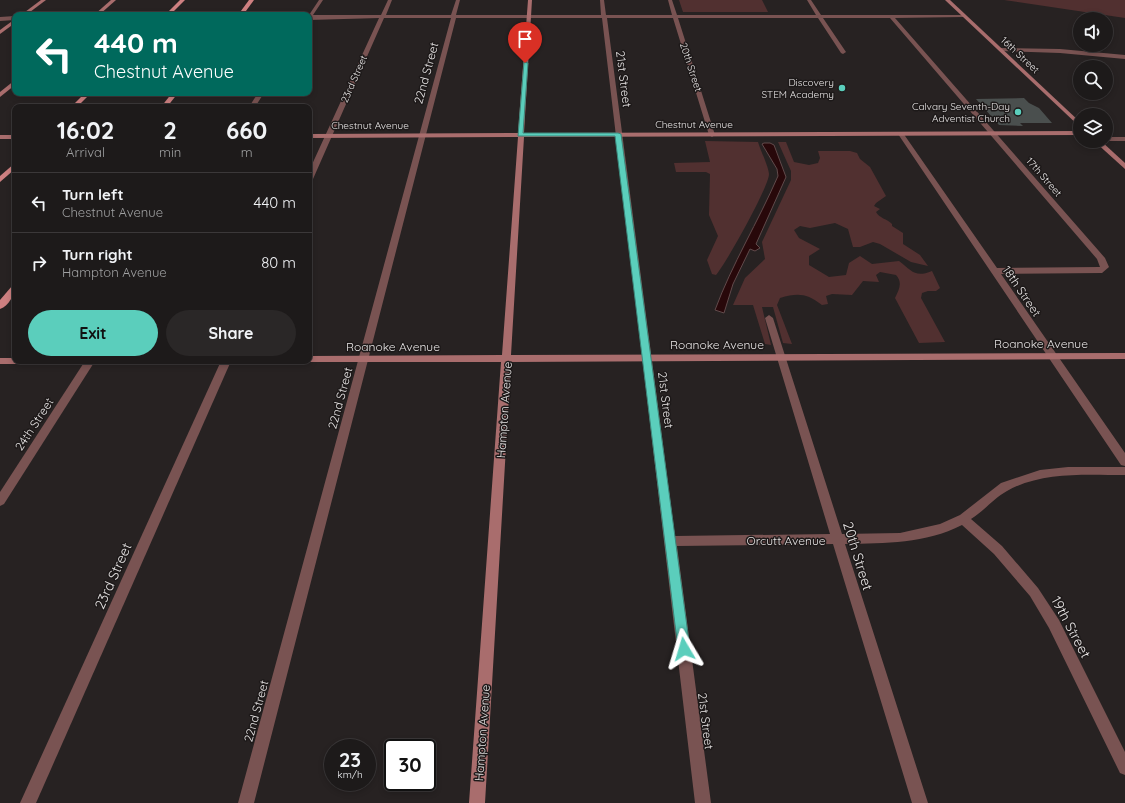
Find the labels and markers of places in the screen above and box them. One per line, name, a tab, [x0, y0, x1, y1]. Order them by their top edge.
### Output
pin	[508, 22, 542, 63]
place label: Discovery STEM Academy	[761, 76, 834, 101]
marker: Discovery STEM Academy	[837, 83, 847, 93]
place label: Calvary Seventh-Day Adventist Church	[912, 100, 1010, 125]
marker: Calvary Seventh-Day Adventist Church	[1013, 107, 1023, 117]

